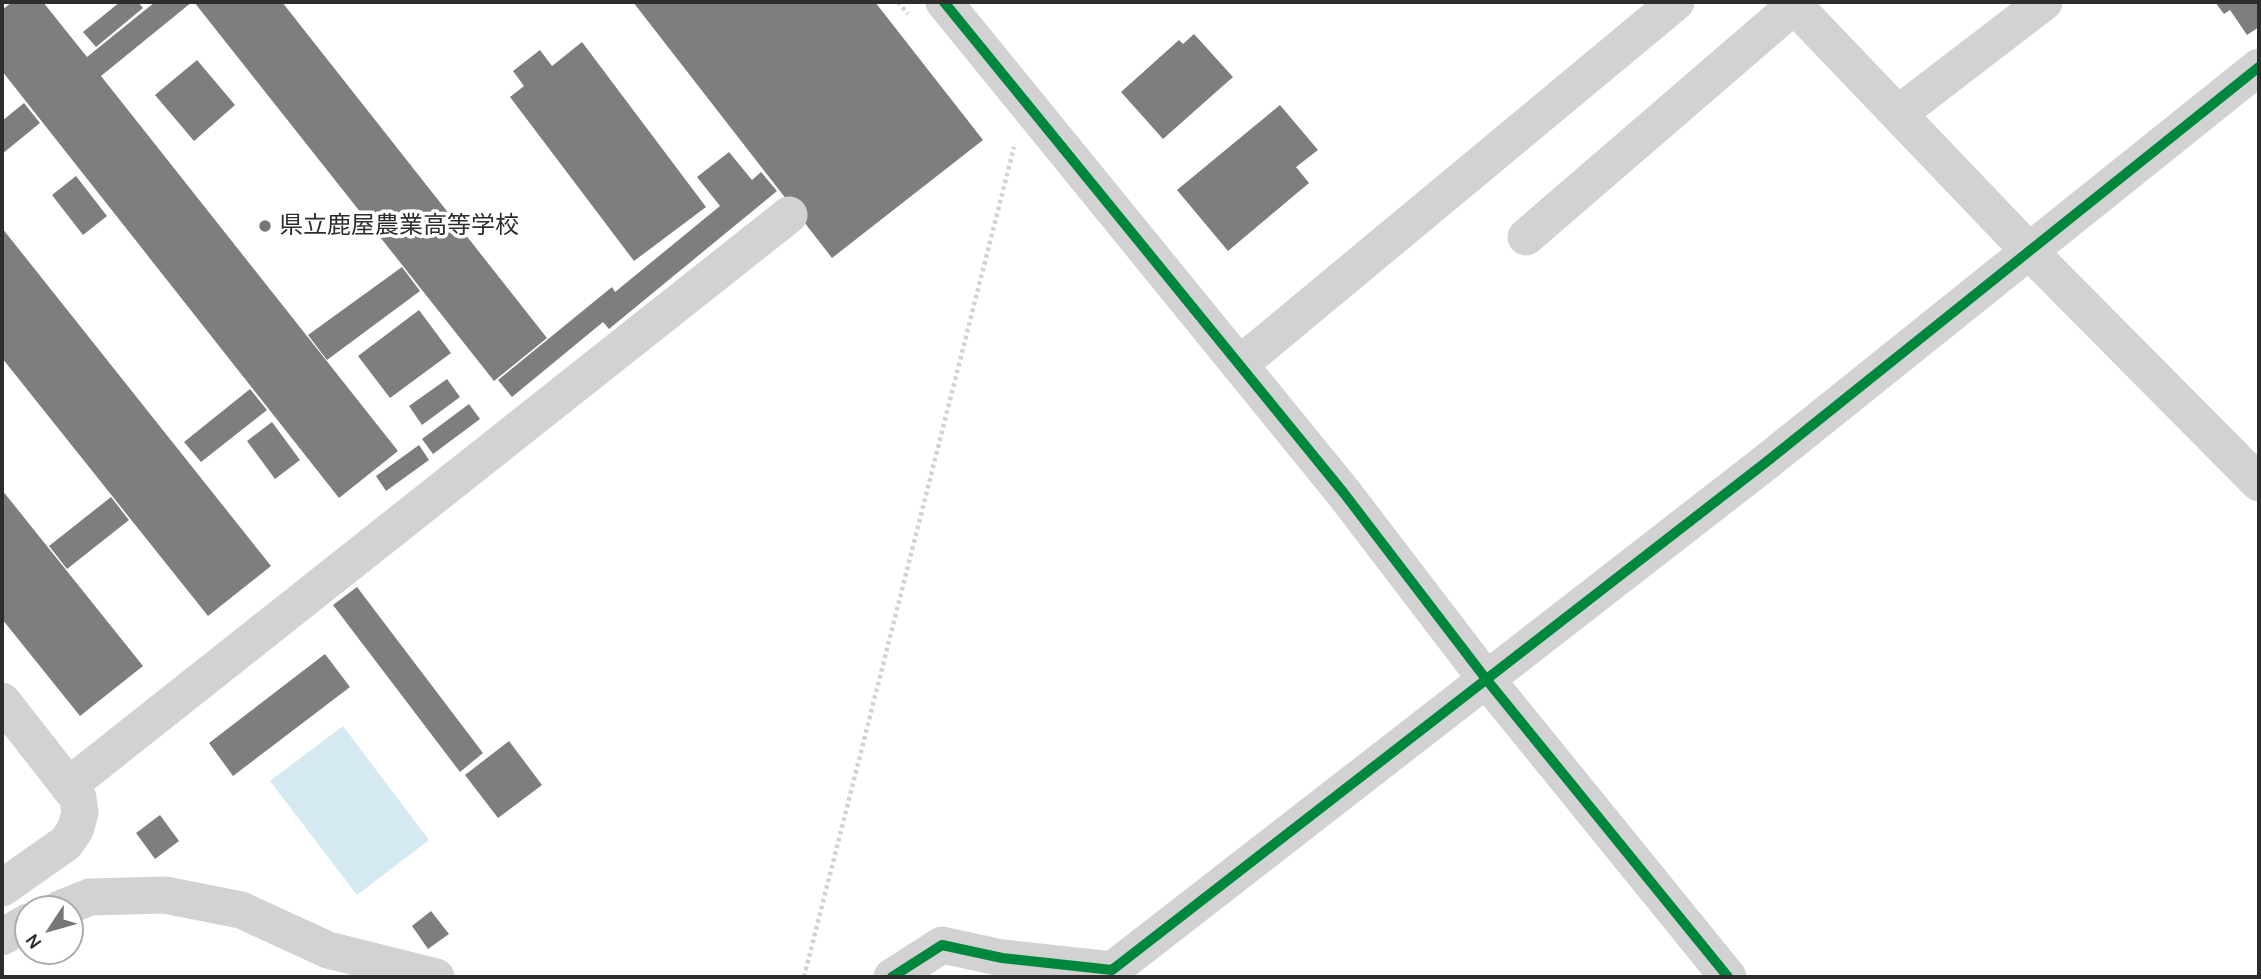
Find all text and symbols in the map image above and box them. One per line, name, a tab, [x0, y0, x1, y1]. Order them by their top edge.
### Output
place label: 県立鹿屋農業高等学校	[279, 212, 519, 240]
marker: 県立鹿屋農業高等学校	[257, 218, 273, 234]
north arrow	[14, 895, 84, 965]
text: N	[21, 929, 47, 953]

